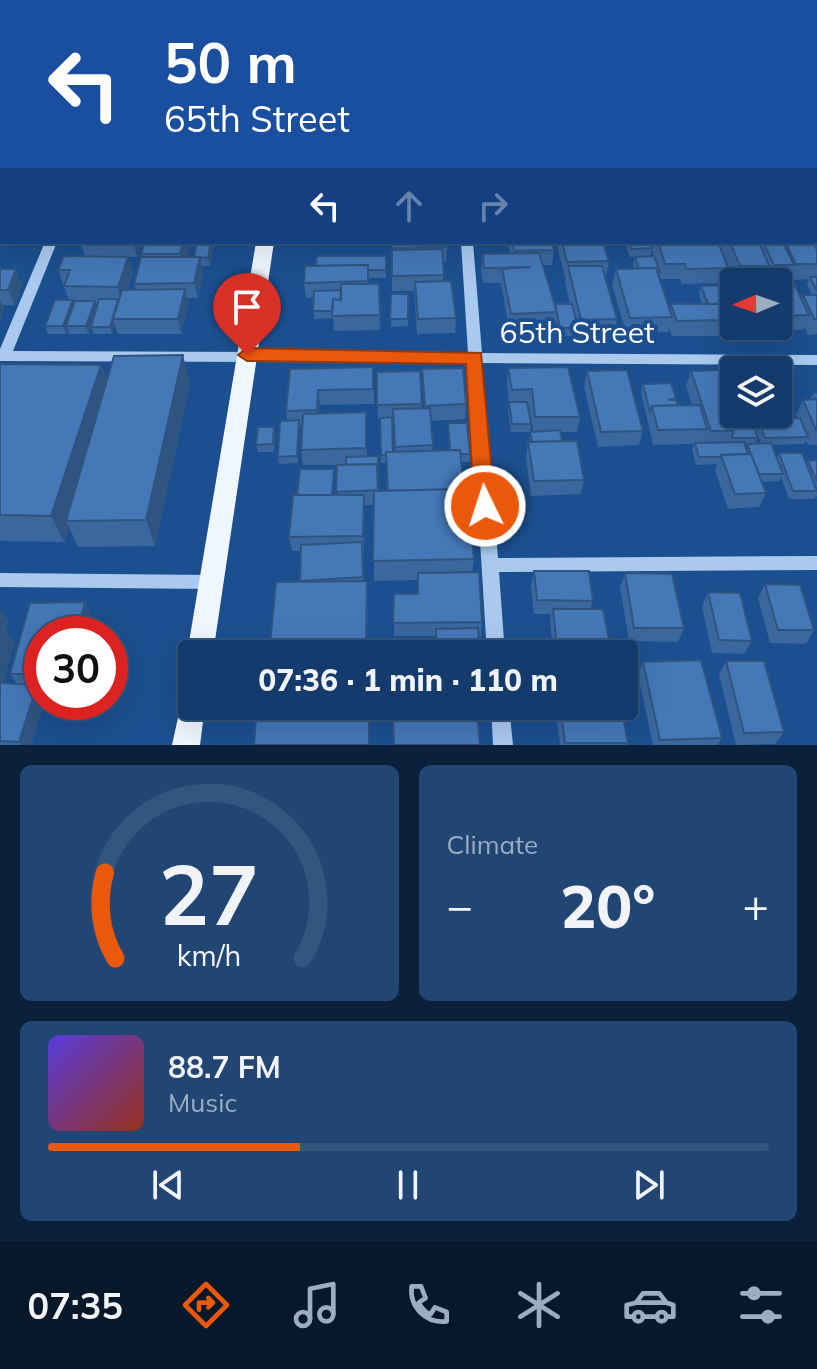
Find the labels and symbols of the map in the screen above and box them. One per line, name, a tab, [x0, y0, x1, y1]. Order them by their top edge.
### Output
north arrow	[720, 268, 792, 340]
pin	[213, 273, 281, 355]
street label: 65th Street	[500, 313, 654, 351]
position arrow	[443, 464, 527, 548]
speed limit sign: 30	[24, 616, 128, 720]

